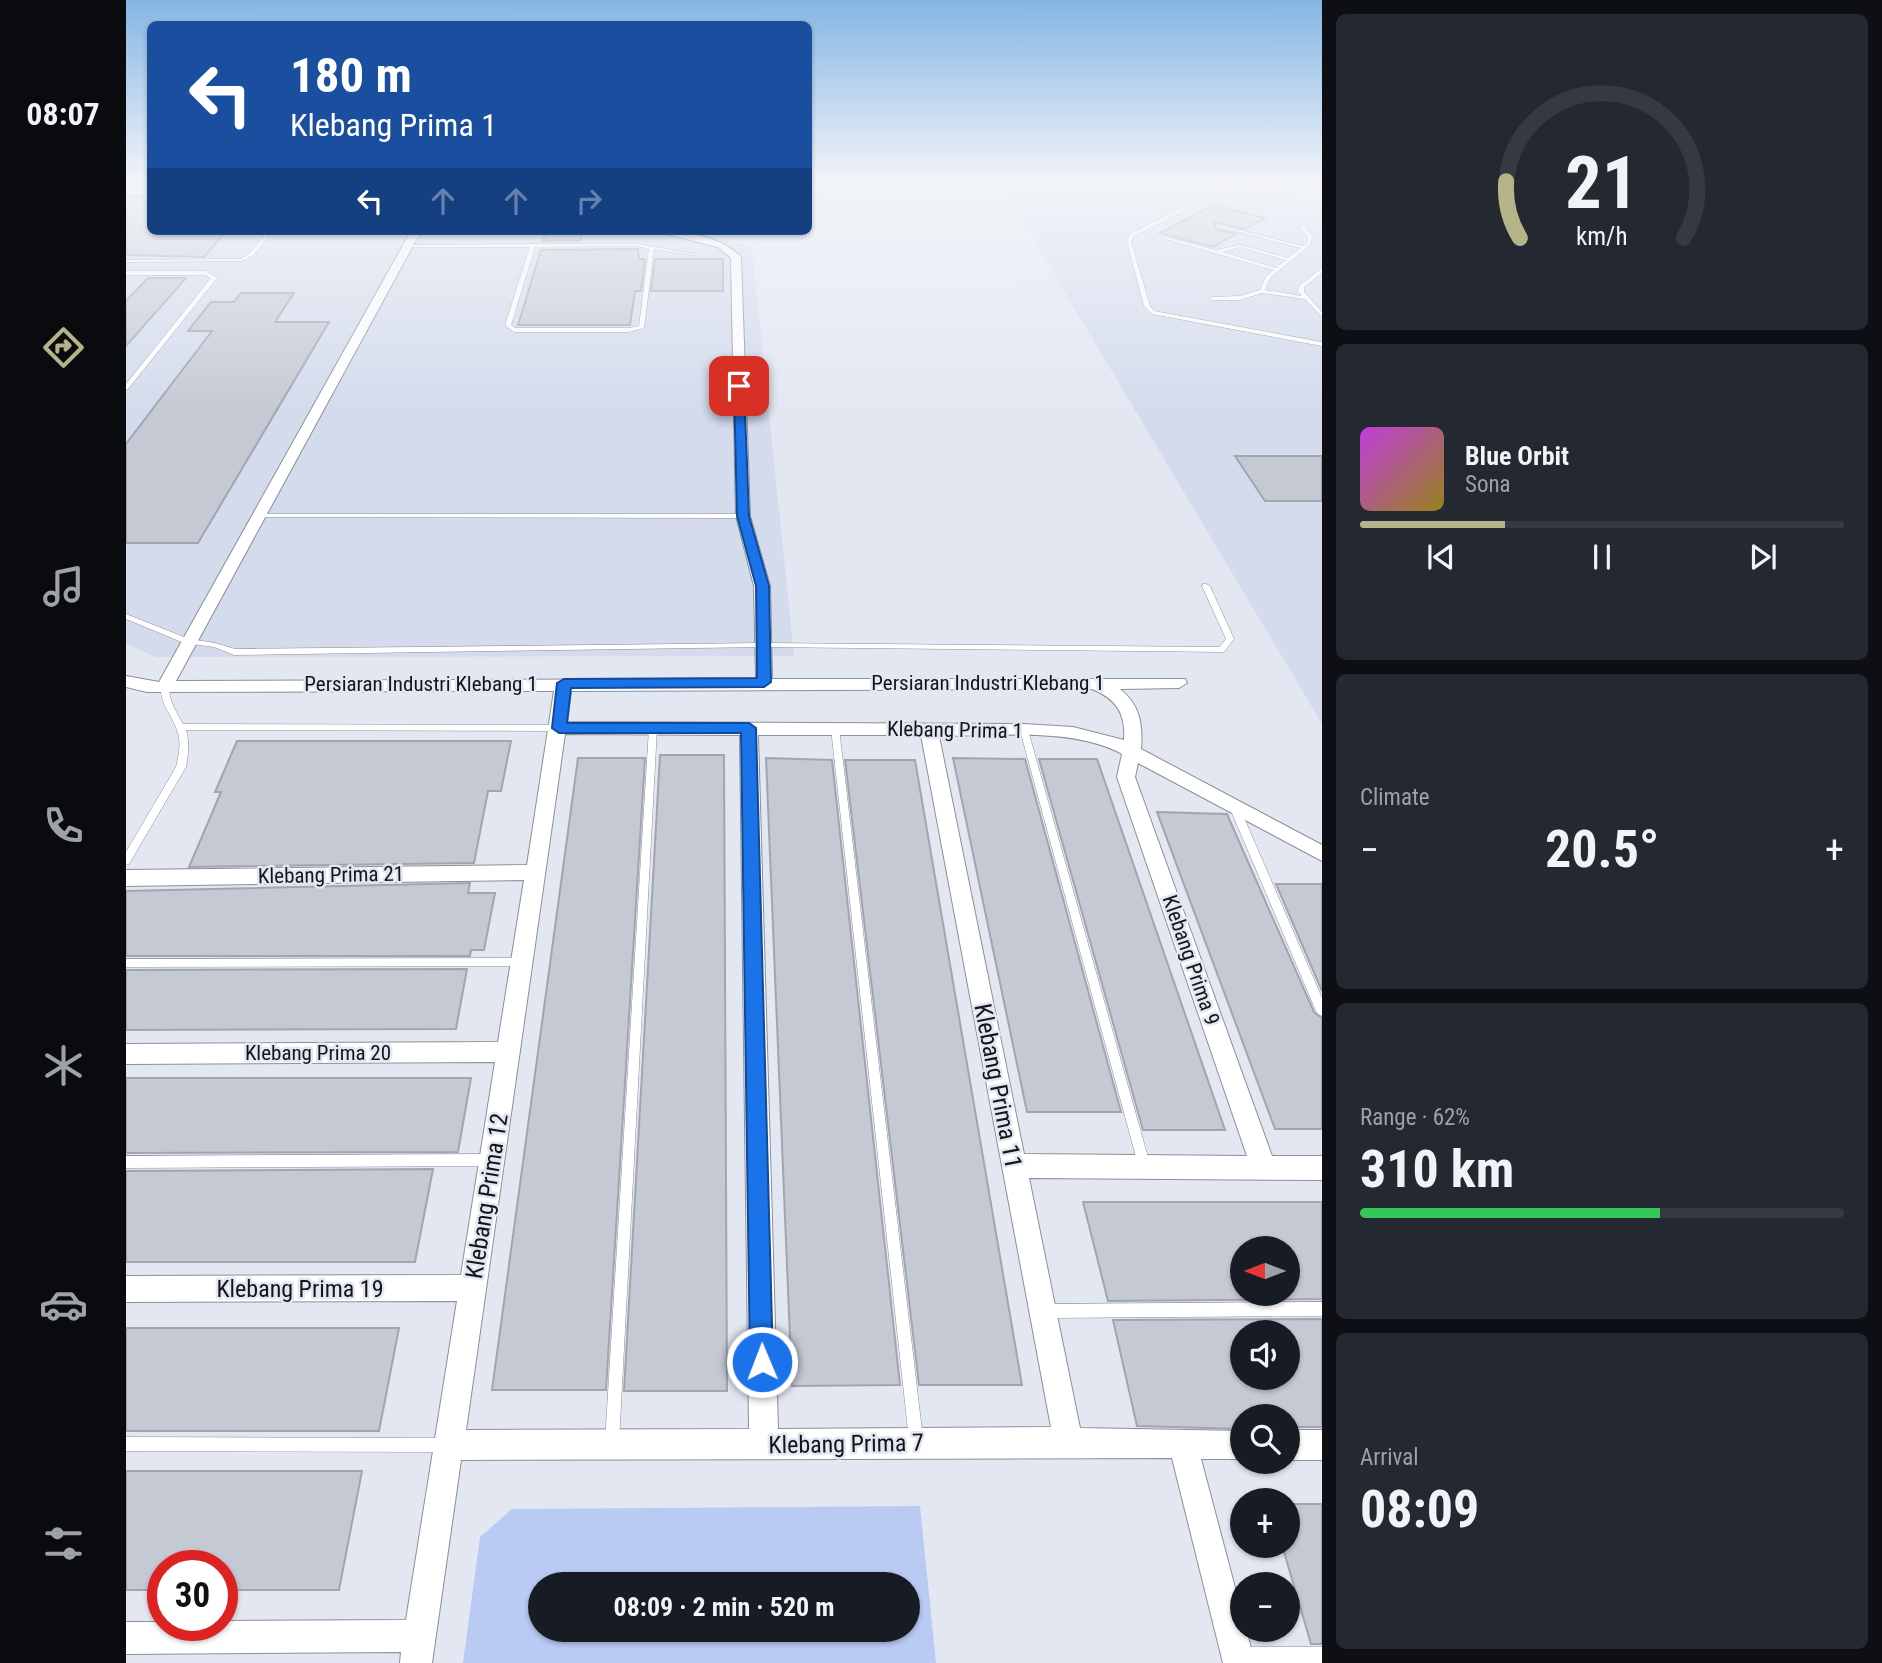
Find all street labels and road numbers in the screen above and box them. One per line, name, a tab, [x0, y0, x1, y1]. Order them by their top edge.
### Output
street label: Persiaran Industri Klebang 1	[871, 671, 1105, 695]
street label: Persiaran Industri Klebang 1	[304, 672, 538, 696]
street label: Klebang Prima 1	[887, 717, 1023, 743]
street label: Klebang Prima 21	[258, 862, 404, 888]
street label: Klebang Prima 9	[1158, 892, 1224, 1028]
street label: Klebang Prima 11	[968, 1001, 1028, 1171]
street label: Klebang Prima 20	[245, 1041, 391, 1065]
street label: Klebang Prima 12	[460, 1111, 514, 1281]
street label: Klebang Prima 19	[216, 1275, 384, 1303]
street label: Klebang Prima 7	[768, 1429, 924, 1459]

